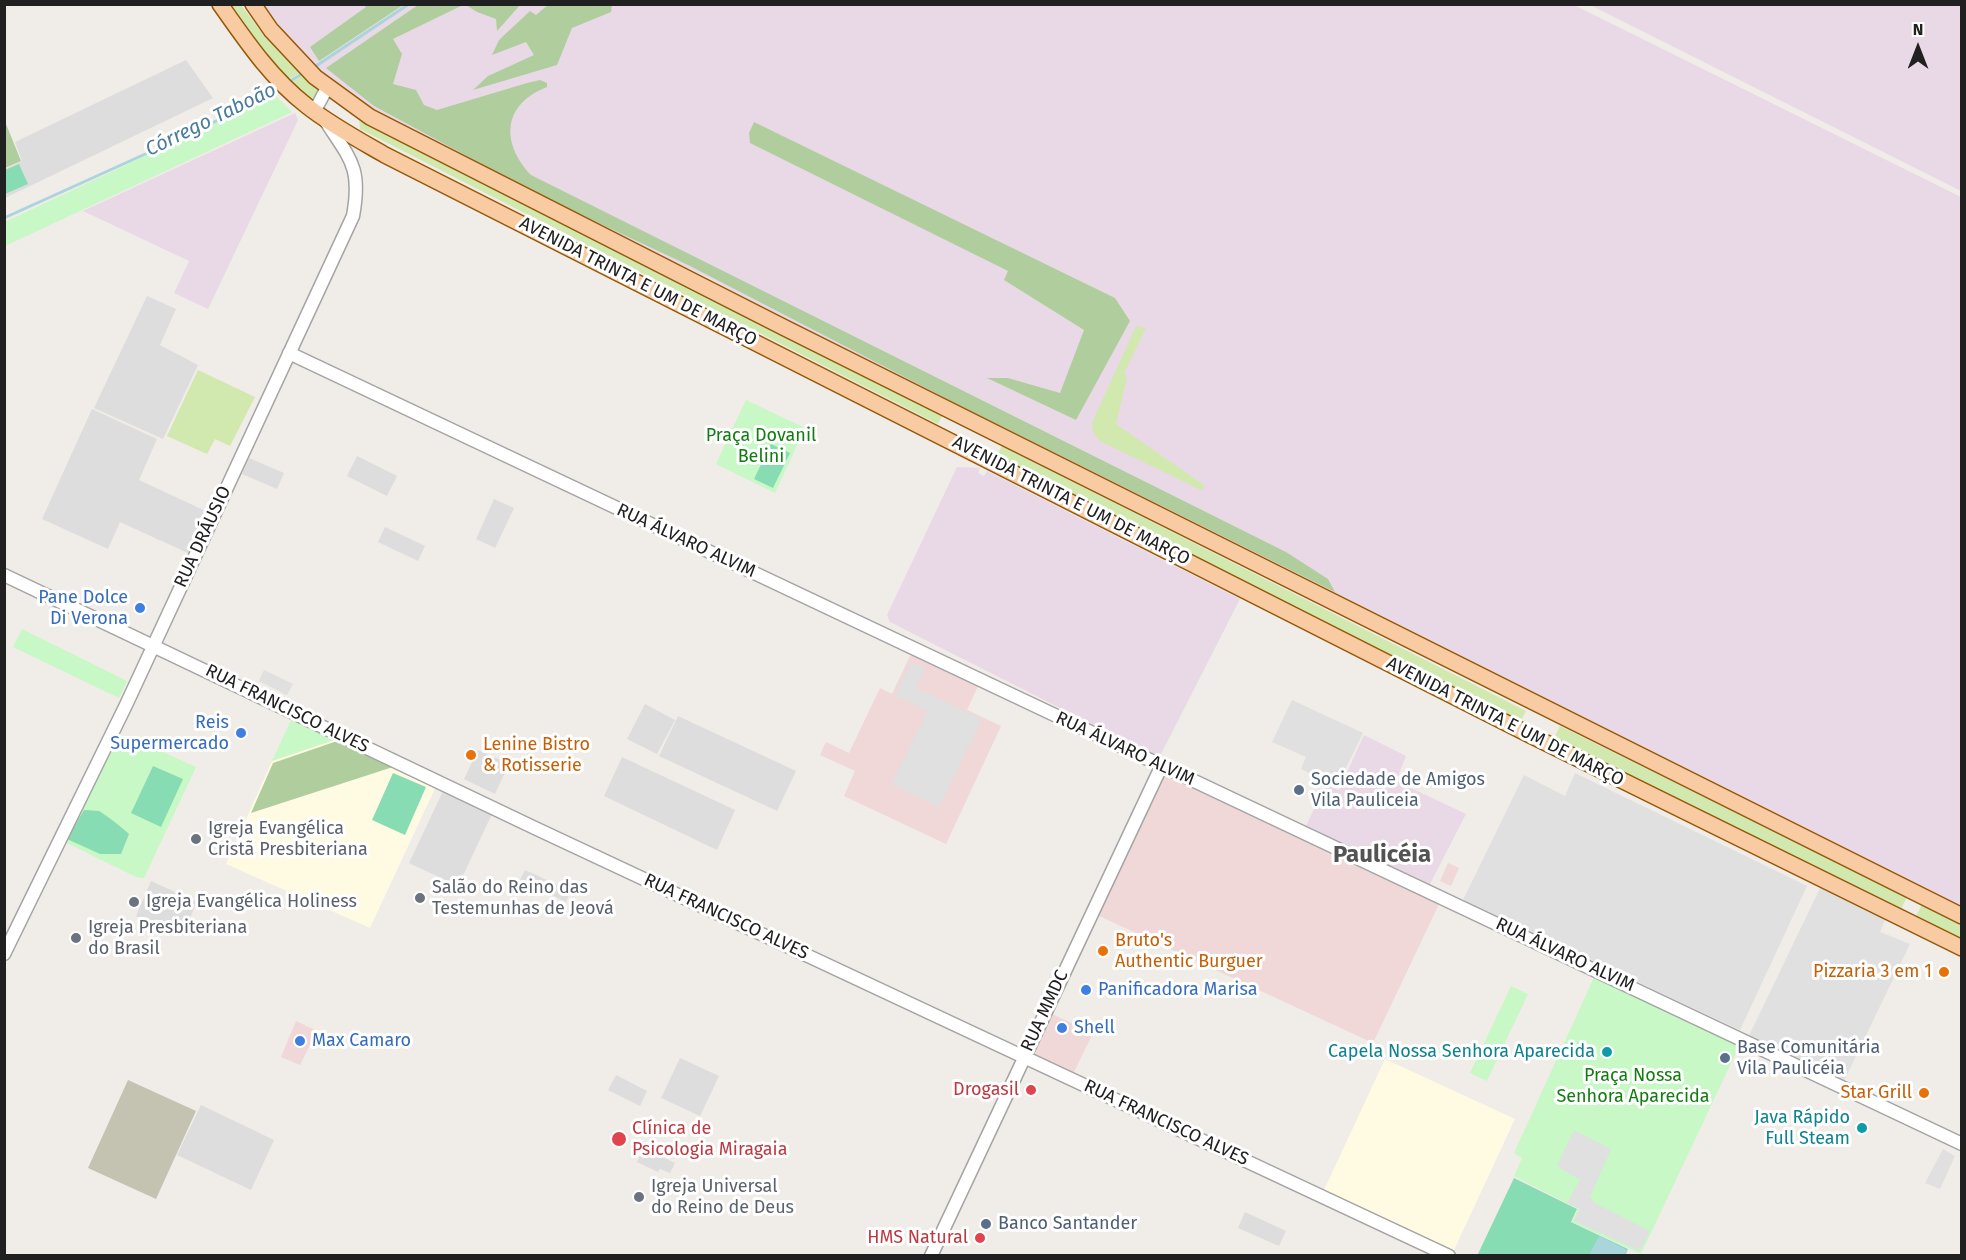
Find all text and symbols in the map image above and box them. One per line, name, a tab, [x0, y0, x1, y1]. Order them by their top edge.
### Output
north arrow	[1888, 18, 1948, 78]
text: N	[1913, 20, 1923, 39]
water label: Córrego Taboão	[142, 78, 280, 162]
street label: AVENIDA TRINTA E UM DE MARÇO	[516, 213, 760, 351]
park label: Praça Dovanil Belini	[706, 425, 816, 468]
street label: AVENIDA TRINTA E UM DE MARÇO	[949, 432, 1193, 570]
street label: RUA DRÁUSIO	[170, 483, 236, 591]
street label: RUA ÁLVARO ALVIM	[613, 499, 759, 583]
place label: Pane Dolce Di Verona	[38, 587, 128, 630]
marker: Pane Dolce Di Verona	[133, 601, 147, 615]
street label: AVENIDA TRINTA E UM DE MARÇO	[1383, 653, 1627, 791]
street label: RUA FRANCISCO ALVES	[202, 660, 372, 758]
street label: RUA ÁLVARO ALVIM	[1052, 707, 1198, 791]
place label: Reis Supermercado	[110, 712, 229, 754]
marker: Reis Supermercado	[234, 726, 248, 740]
place label: Lenine Bistro & Rotisserie	[483, 734, 590, 777]
marker: Lenine Bistro & Rotisserie	[464, 748, 478, 762]
place label: Sociedade de Amigos Vila Pauliceia	[1311, 769, 1485, 812]
marker: Sociedade de Amigos Vila Pauliceia	[1292, 783, 1306, 797]
place label: Igreja Evangélica Cristã Presbiteriana	[208, 818, 368, 860]
marker: Igreja Evangélica Cristã Presbiteriana	[189, 832, 203, 846]
district label: Paulicéia	[1333, 841, 1431, 869]
street label: RUA FRANCISCO ALVES	[640, 869, 812, 965]
place label: Salão do Reino das Testemunhas de Jeová	[432, 877, 614, 920]
place label: Igreja Evangélica Holiness	[146, 891, 357, 913]
marker: Salão do Reino das Testemunhas de Jeová	[413, 891, 427, 905]
marker: Igreja Evangélica Holiness	[127, 895, 141, 909]
street label: RUA ÁLVARO ALVIM	[1492, 913, 1638, 997]
place label: Igreja Presbiteriana do Brasil	[88, 917, 247, 960]
place label: Bruto's Authentic Burguer	[1115, 930, 1263, 972]
marker: Igreja Presbiteriana do Brasil	[69, 931, 83, 945]
marker: Bruto's Authentic Burguer	[1096, 944, 1110, 958]
place label: Pizzaria 3 em 1	[1813, 961, 1932, 983]
marker: Pizzaria 3 em 1	[1937, 965, 1951, 979]
street label: RUA MMDC	[1017, 967, 1073, 1055]
place label: Panificadora Marisa	[1098, 979, 1257, 1001]
marker: Panificadora Marisa	[1079, 983, 1093, 997]
place label: Shell	[1074, 1017, 1115, 1039]
marker: Shell	[1055, 1021, 1069, 1035]
place label: Max Camaro	[312, 1030, 411, 1052]
marker: Max Camaro	[293, 1034, 307, 1048]
place label: Base Comunitária Vila Paulicéia	[1737, 1037, 1880, 1080]
place label: Capela Nossa Senhora Aparecida	[1328, 1041, 1595, 1063]
marker: Capela Nossa Senhora Aparecida	[1600, 1045, 1614, 1059]
marker: Base Comunitária Vila Paulicéia	[1718, 1051, 1732, 1065]
park label: Praça Nossa Senhora Aparecida	[1556, 1065, 1710, 1108]
street label: RUA FRANCISCO ALVES	[1080, 1075, 1252, 1171]
place label: Drogasil	[953, 1079, 1019, 1101]
place label: Star Grill	[1840, 1082, 1912, 1104]
marker: Drogasil	[1024, 1083, 1038, 1097]
marker: Star Grill	[1917, 1086, 1931, 1100]
place label: Java Rápido Full Steam	[1754, 1107, 1850, 1150]
place label: Clínica de Psicologia Miragaia	[632, 1118, 787, 1160]
marker: Java Rápido Full Steam	[1855, 1121, 1869, 1135]
marker: Clínica de Psicologia Miragaia	[610, 1130, 628, 1148]
place label: Igreja Universal do Reino de Deus	[651, 1176, 794, 1218]
marker: Igreja Universal do Reino de Deus	[632, 1190, 646, 1204]
place label: Banco Santander	[998, 1213, 1137, 1235]
marker: Banco Santander	[979, 1217, 993, 1231]
place label: HMS Natural	[867, 1227, 968, 1249]
marker: HMS Natural	[973, 1231, 987, 1245]

